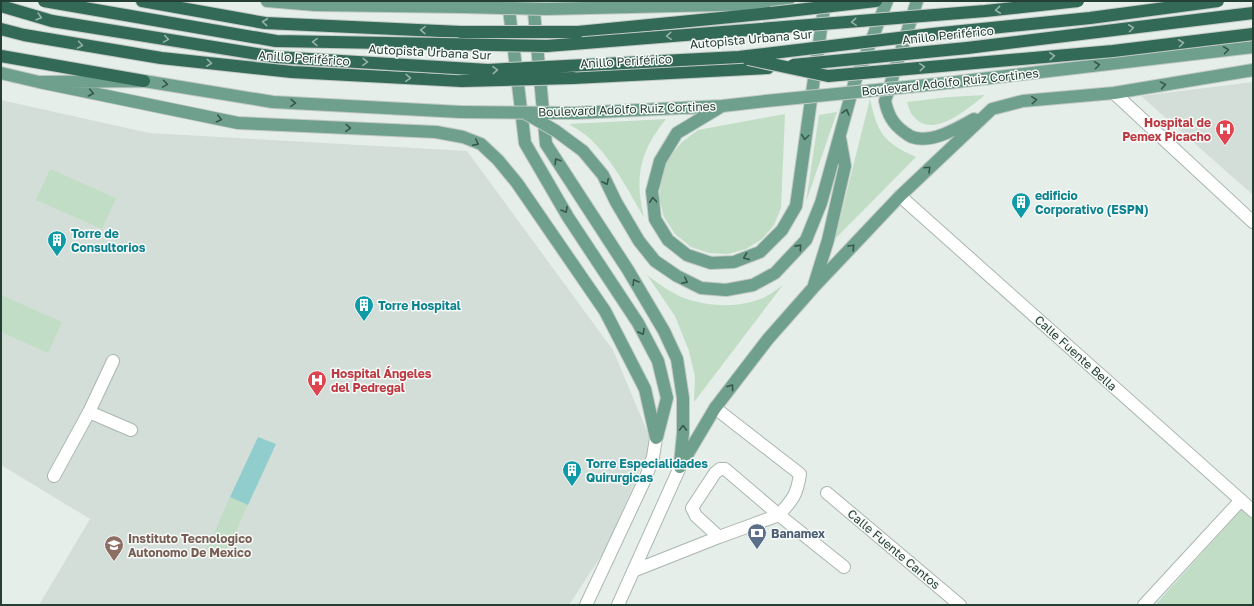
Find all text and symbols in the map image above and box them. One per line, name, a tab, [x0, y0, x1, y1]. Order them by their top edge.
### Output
one-way arrow	[995, 5, 1001, 14]
one-way arrow	[35, 12, 42, 21]
one-way arrow	[851, 17, 857, 26]
one-way arrow	[262, 18, 268, 27]
street label: Anillo Periférico	[902, 23, 994, 47]
one-way arrow	[1128, 24, 1134, 33]
one-way arrow	[420, 26, 426, 34]
street label: Autopista Urbana Sur	[689, 26, 813, 52]
one-way arrow	[666, 32, 672, 41]
one-way arrow	[163, 34, 170, 43]
one-way arrow	[312, 38, 318, 46]
one-way arrow	[1178, 39, 1184, 48]
one-way arrow	[77, 40, 83, 49]
street label: Autopista Urbana Sur	[368, 41, 492, 63]
one-way arrow	[1223, 46, 1229, 55]
street label: Anillo Periférico	[258, 47, 350, 69]
street label: Anillo Periférico	[580, 51, 672, 71]
one-way arrow	[1049, 52, 1055, 61]
one-way arrow	[362, 58, 368, 67]
one-way arrow	[206, 59, 212, 68]
one-way arrow	[1094, 61, 1100, 70]
one-way arrow	[919, 63, 925, 72]
one-way arrow	[492, 65, 498, 74]
street label: Boulevard Adolfo Ruiz Cortines	[861, 65, 1039, 99]
one-way arrow	[405, 74, 411, 83]
one-way arrow	[162, 79, 168, 88]
one-way arrow	[1159, 81, 1166, 90]
one-way arrow	[88, 88, 95, 96]
one-way arrow	[1031, 96, 1037, 105]
one-way arrow	[290, 98, 296, 107]
street label: Boulevard Adolfo Ruiz Cortines	[538, 98, 716, 120]
one-way arrow	[841, 109, 850, 116]
one-way arrow	[216, 114, 222, 123]
place label: Hospital de Pemex Picacho	[1122, 115, 1211, 144]
hospital icon: Hospital de Pemex Picacho	[1214, 118, 1236, 146]
one-way arrow	[345, 124, 351, 132]
one-way arrow	[801, 133, 810, 140]
one-way arrow	[472, 138, 480, 146]
one-way arrow	[555, 158, 562, 165]
one-way arrow	[923, 166, 931, 174]
one-way arrow	[601, 177, 609, 185]
place label: edificio Corporativo (ESPN)	[1035, 188, 1149, 217]
building icon: edificio Corporativo (ESPN)	[1010, 191, 1032, 219]
one-way arrow	[648, 197, 657, 203]
one-way arrow	[560, 206, 567, 213]
place label: Torre de Consultorios	[71, 226, 146, 255]
building icon: Torre de Consultorios	[46, 229, 68, 257]
one-way arrow	[848, 244, 855, 251]
one-way arrow	[794, 245, 801, 252]
one-way arrow	[743, 253, 750, 261]
one-way arrow	[681, 276, 689, 284]
one-way arrow	[632, 279, 640, 286]
building icon: Torre Hospital	[353, 294, 375, 322]
place label: Torre Hospital	[378, 298, 461, 313]
street label: Calle Fuente Bella	[1032, 312, 1120, 394]
one-way arrow	[638, 327, 645, 335]
place label: Hospital Ángeles del Pedregal	[331, 366, 432, 395]
hospital icon: Hospital Ángeles del Pedregal	[306, 369, 328, 397]
one-way arrow	[726, 385, 733, 392]
one-way arrow	[679, 425, 687, 431]
place label: Torre Especialidades Quirurgicas	[586, 456, 708, 485]
building icon: Torre Especialidades Quirurgicas	[561, 459, 583, 487]
street label: Calle Fuente Cantos	[845, 506, 943, 592]
bank icon: Banamex	[746, 522, 768, 550]
place label: Banamex	[771, 526, 825, 541]
place label: Instituto Tecnologico Autonomo De Mexico	[128, 531, 252, 560]
school or university icon: Instituto Tecnologico Autonomo De Mexico	[103, 534, 125, 562]

